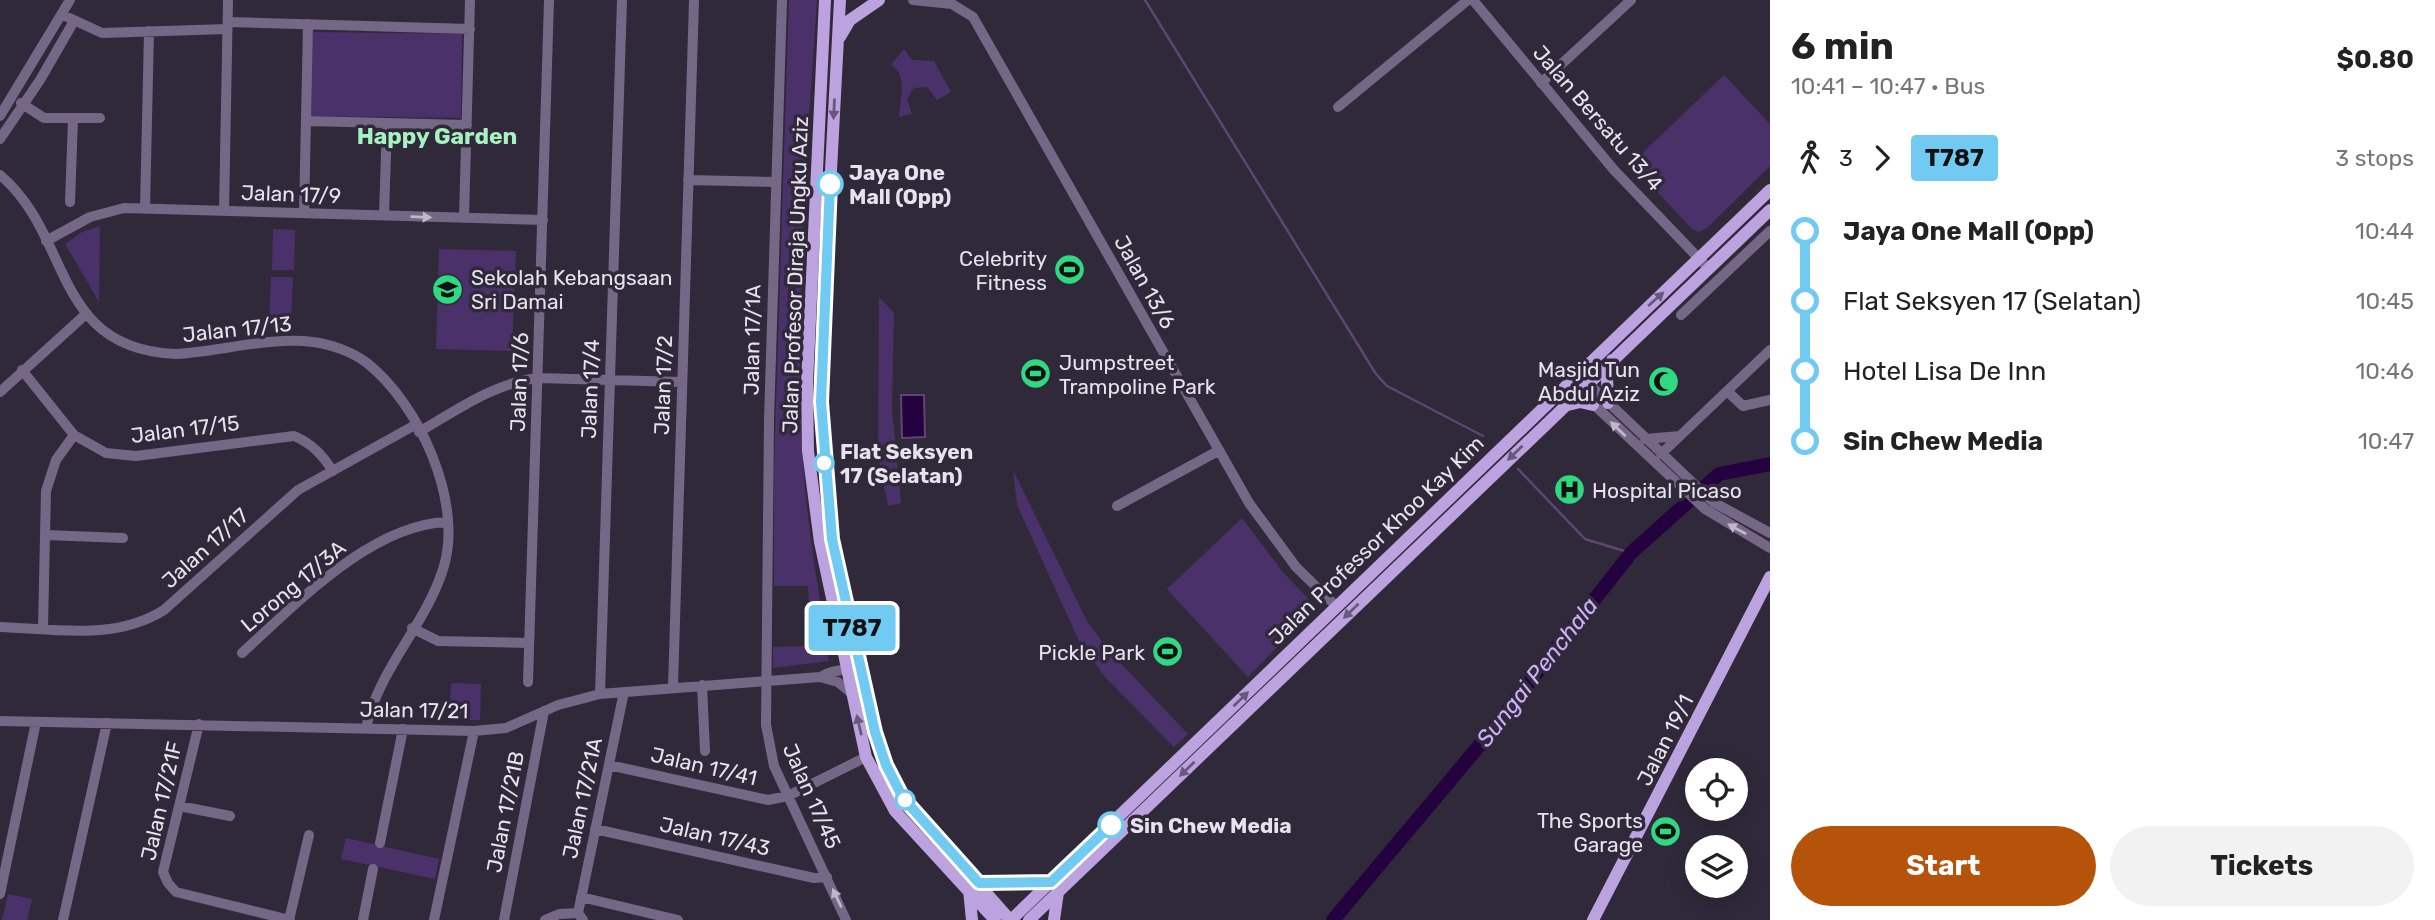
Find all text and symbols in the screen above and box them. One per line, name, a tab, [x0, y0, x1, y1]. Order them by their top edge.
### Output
text: 6 min	[1791, 23, 1894, 69]
street label: Jalan Bersatu 13/4	[1528, 40, 1668, 196]
text: $0.80	[2337, 44, 2414, 75]
text: 10:41 – 10:47 · Bus	[1791, 72, 1985, 100]
one-way arrow	[828, 98, 839, 120]
street label: Jalan Profesor Diraja Ungku Aziz	[777, 116, 813, 434]
district label: Happy Garden	[357, 122, 517, 150]
icon: walk	[1791, 139, 1829, 177]
icon: forward	[1863, 139, 1901, 177]
text: 3	[1839, 144, 1853, 172]
text: T787	[1925, 144, 1984, 172]
text: 3 stops	[2335, 144, 2414, 172]
place label: Jaya One Mall (Opp)	[849, 160, 951, 209]
marker: Jaya One Mall (Opp)	[817, 171, 843, 197]
street label: Jalan 17/9	[240, 180, 342, 208]
one-way arrow	[410, 211, 432, 222]
text: Jaya One Mall (Opp)	[1843, 216, 2094, 247]
text: 10:44	[2355, 217, 2414, 245]
street label: Jalan 13/6	[1109, 231, 1181, 333]
place label: Celebrity Fitness	[959, 246, 1047, 295]
sports icon: Celebrity Fitness	[1053, 253, 1087, 287]
place label: Sekolah Kebangsaan Sri Damai	[471, 265, 673, 314]
school or university icon: Sekolah Kebangsaan Sri Damai	[431, 272, 465, 306]
street label: Jalan 17/1A	[739, 284, 765, 396]
text: Flat Seksyen 17 (Selatan)	[1843, 286, 2141, 317]
text: 10:45	[2356, 287, 2414, 315]
one-way arrow	[1647, 291, 1664, 307]
street label: Jalan 17/13	[181, 311, 293, 347]
street label: Jalan 17/6	[505, 332, 533, 432]
street label: Jalan 17/2	[649, 335, 677, 435]
street label: Jalan 17/4	[576, 339, 604, 439]
place label: Jumpstreet Trampoline Park	[1059, 350, 1216, 399]
text: Hotel Lisa De Inn	[1843, 356, 2046, 387]
sports icon: Jumpstreet Trampoline Park	[1019, 357, 1053, 391]
place label: Masjid Tun Abdul Aziz	[1538, 357, 1640, 406]
text: 10:46	[2356, 357, 2414, 385]
mosque icon: Masjid Tun Abdul Aziz	[1646, 364, 1680, 398]
street label: Jalan 17/15	[129, 410, 241, 448]
one-way arrow	[1610, 421, 1627, 437]
text: Sin Chew Media	[1843, 426, 2043, 457]
text: 10:47	[2358, 427, 2414, 455]
street label: Jalan Professor Khoo Kay Kim	[1263, 430, 1489, 650]
place label: Flat Seksyen 17 (Selatan)	[840, 439, 973, 488]
one-way arrow	[1507, 445, 1524, 461]
marker: Flat Seksyen 17 (Selatan)	[814, 453, 834, 473]
hospital icon: Hospital Picaso	[1552, 473, 1586, 507]
place label: Hospital Picaso	[1592, 478, 1742, 503]
street label: Jalan 17/17	[157, 503, 254, 593]
one-way arrow	[1727, 523, 1747, 535]
street label: Lorong 17/3A	[236, 535, 350, 637]
water label: Sungai Penchala	[1470, 592, 1604, 752]
one-way arrow	[1343, 603, 1360, 619]
line badge: T787	[803, 605, 901, 651]
text: T787	[823, 614, 881, 642]
sports icon: Pickle Park	[1151, 635, 1185, 669]
place label: Pickle Park	[1038, 640, 1145, 665]
one-way arrow	[1232, 690, 1249, 707]
street label: Jalan 19/1	[1631, 690, 1699, 790]
street label: Jalan 17/21	[359, 697, 469, 723]
one-way arrow	[853, 714, 864, 736]
street label: Jalan 17/21A	[557, 735, 607, 861]
street label: Jalan 17/21F	[135, 739, 187, 863]
street label: Jalan 17/45	[778, 740, 846, 852]
street label: Jalan 17/41	[648, 742, 760, 790]
street label: Jalan 17/21B	[481, 749, 529, 875]
map controls	[1685, 758, 1748, 898]
button: locate	[1685, 758, 1748, 821]
one-way arrow	[1178, 760, 1195, 777]
unlabelled marker	[895, 790, 915, 810]
place label: The Sports Garage	[1537, 808, 1643, 857]
street label: Jalan 17/43	[657, 811, 773, 861]
marker: Sin Chew Media	[1098, 812, 1124, 838]
place label: Sin Chew Media	[1130, 813, 1292, 838]
sports icon: The Sports Garage	[1649, 815, 1683, 849]
button: Start	[1791, 826, 2096, 906]
button: Tickets	[2110, 826, 2414, 906]
button: layers	[1685, 835, 1748, 898]
one-way arrow	[832, 888, 843, 909]

